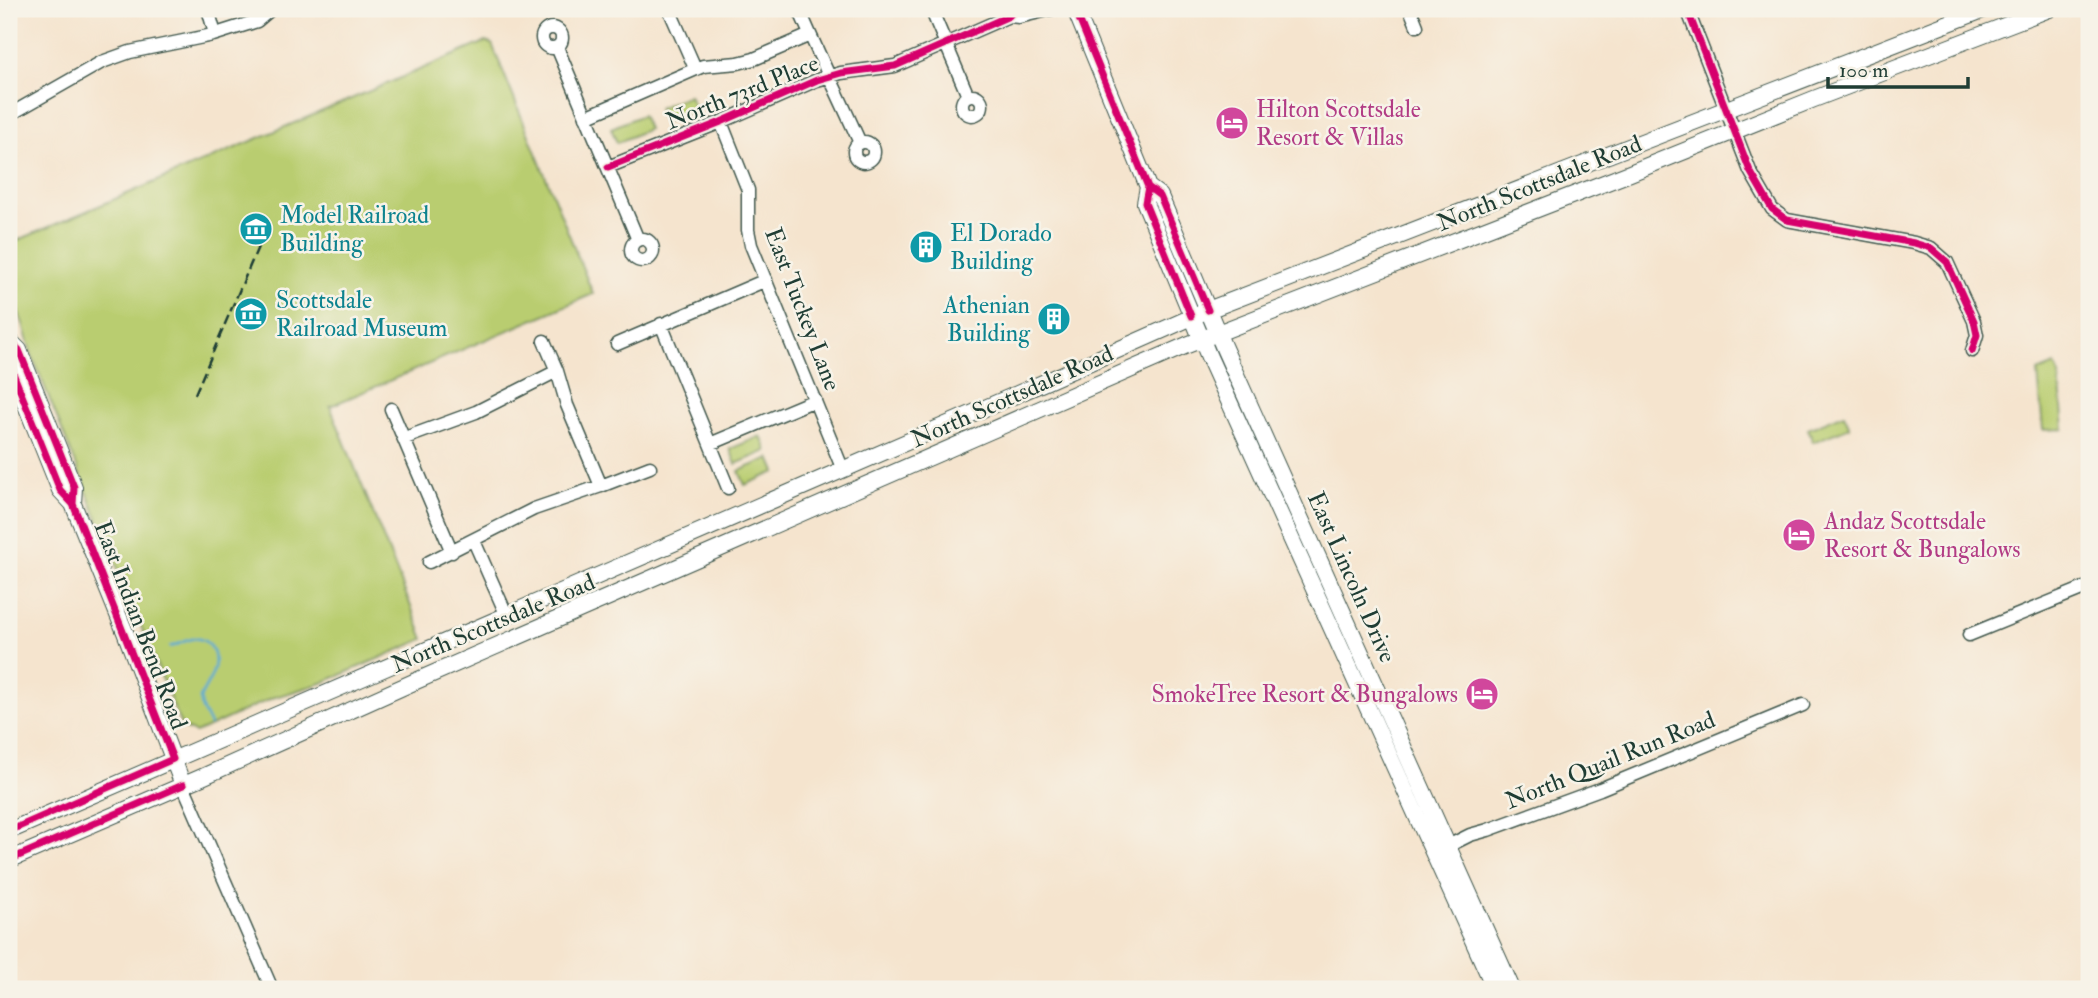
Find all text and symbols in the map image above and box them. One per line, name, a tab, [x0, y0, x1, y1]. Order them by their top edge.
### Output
scale bar	[1828, 46, 1968, 90]
street label: North 73rd Place	[661, 48, 823, 137]
text: 100 m	[1839, 57, 1889, 84]
place label: Hilton Scottsdale Resort & Villas	[1256, 94, 1421, 153]
hotel icon: Hilton Scottsdale Resort & Villas	[1213, 104, 1251, 142]
street label: North Scottsdale Road	[1432, 128, 1646, 239]
place label: Model Railroad Building	[280, 200, 429, 259]
museum icon: Model Railroad Building	[237, 210, 275, 248]
place label: El Dorado Building	[950, 218, 1052, 277]
street label: East Tuckey Lane	[757, 223, 848, 395]
building icon: El Dorado Building	[907, 228, 945, 266]
place label: Scottsdale Railroad Museum	[276, 285, 448, 344]
place label: Athenian Building	[942, 290, 1031, 349]
museum icon: Scottsdale Railroad Museum	[232, 295, 270, 333]
building icon: Athenian Building	[1035, 300, 1073, 338]
street label: North Scottsdale Road	[906, 338, 1118, 455]
street label: East Lincoln Drive	[1300, 487, 1403, 667]
place label: Andaz Scottsdale Resort & Bungalows	[1823, 506, 2020, 565]
hotel icon: Andaz Scottsdale Resort & Bungalows	[1780, 516, 1818, 554]
street label: East Indian Bend Road	[86, 517, 195, 734]
street label: North Scottsdale Road	[387, 567, 600, 680]
hotel icon: SmokeTree Resort & Bungalows	[1463, 675, 1501, 713]
place label: SmokeTree Resort & Bungalows	[1151, 679, 1458, 710]
street label: North Quail Run Road	[1501, 704, 1720, 817]

